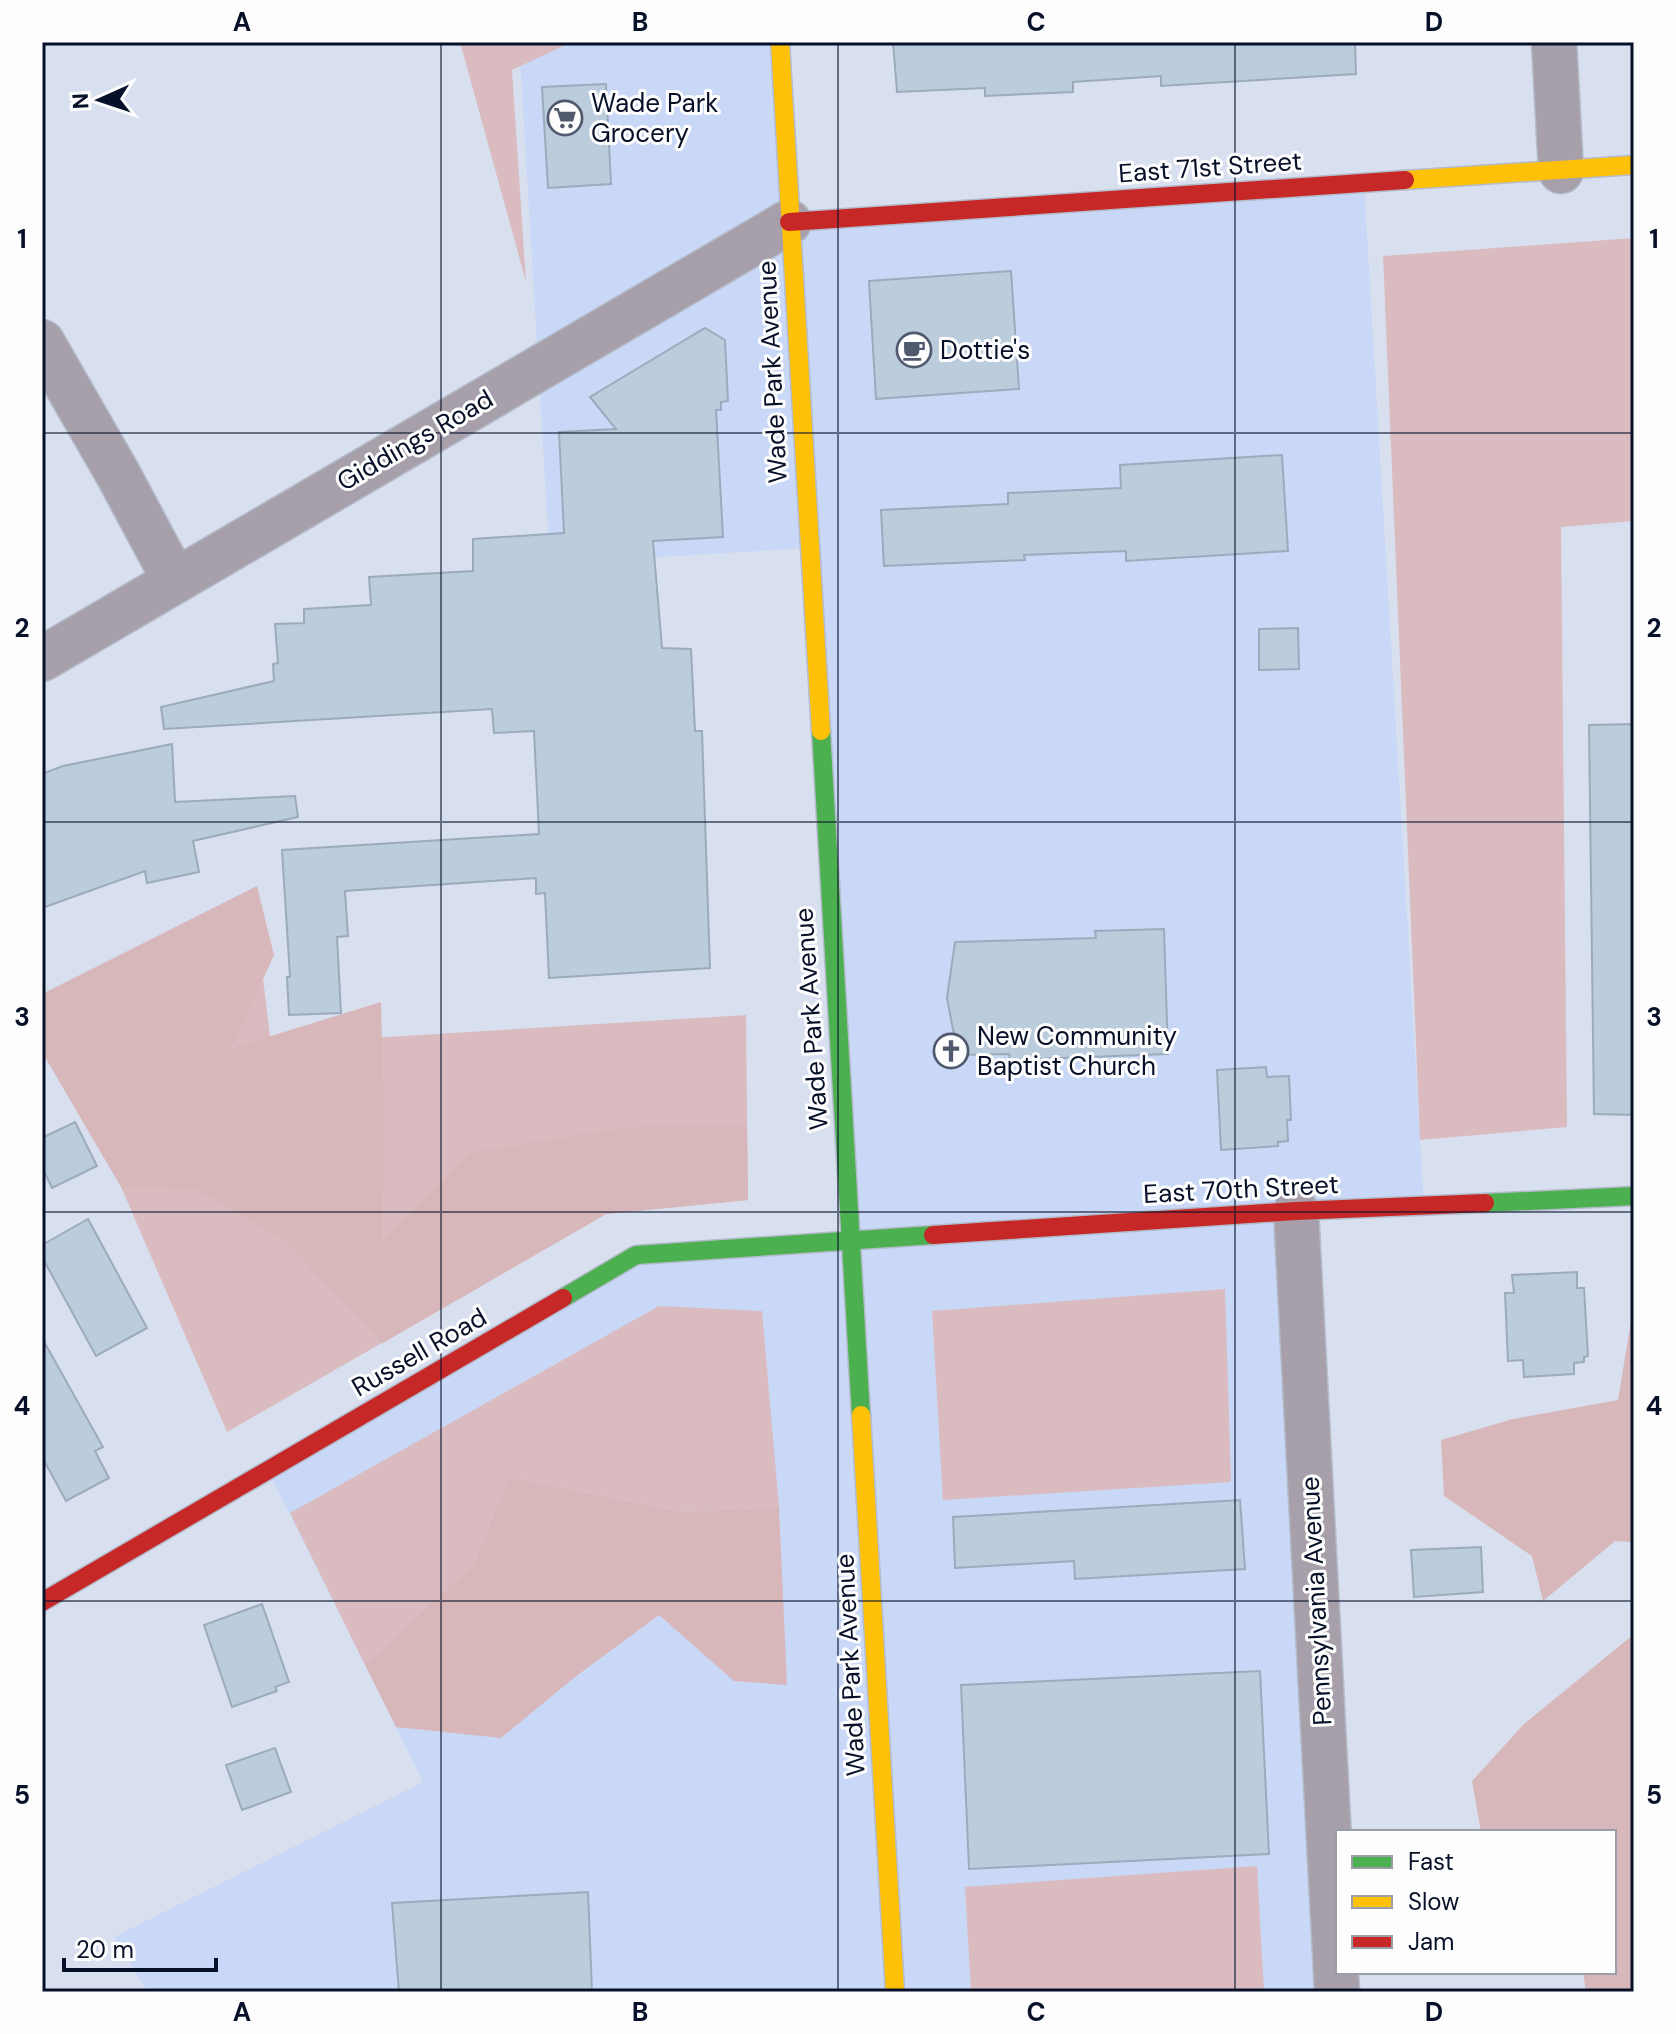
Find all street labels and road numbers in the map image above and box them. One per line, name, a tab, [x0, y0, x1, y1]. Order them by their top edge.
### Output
street label: East 71st Street	[1117, 144, 1303, 190]
street label: Wade Park Avenue	[749, 260, 795, 484]
street label: Giddings Road	[331, 382, 499, 498]
street label: Wade Park Avenue	[786, 907, 836, 1131]
street label: East 70th Street	[1143, 1167, 1339, 1211]
street label: Russell Road	[345, 1300, 493, 1404]
street label: Pennsylvania Avenue	[1292, 1476, 1340, 1726]
street label: Wade Park Avenue	[827, 1553, 873, 1777]

